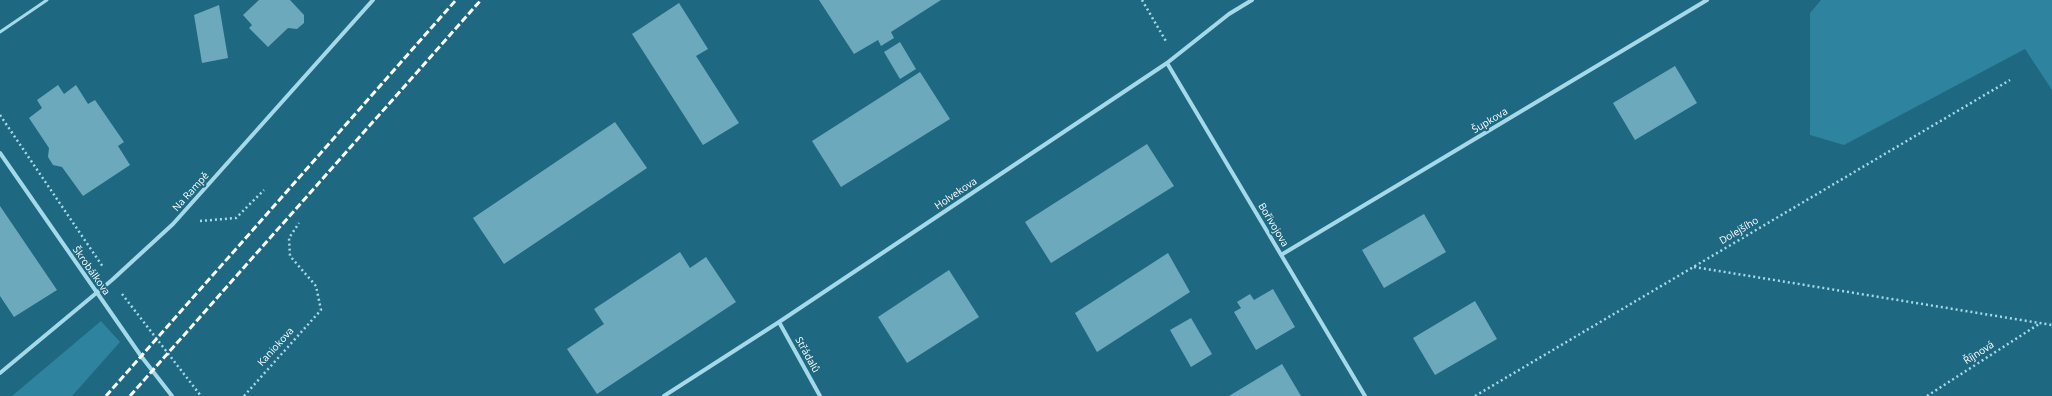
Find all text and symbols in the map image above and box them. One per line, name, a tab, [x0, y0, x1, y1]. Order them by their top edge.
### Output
street label: Šupkova	[1470, 106, 1510, 136]
street label: Na Rampě	[170, 170, 212, 214]
street label: Holvekova	[933, 176, 979, 212]
street label: Bořivojova	[1255, 201, 1291, 249]
street label: Dolejšího	[1717, 215, 1761, 247]
street label: Škrobálkova	[70, 244, 112, 298]
street label: Kaniokova	[255, 325, 297, 369]
street label: Střádalů	[792, 335, 822, 375]
street label: Říjnová	[1962, 339, 1996, 367]

